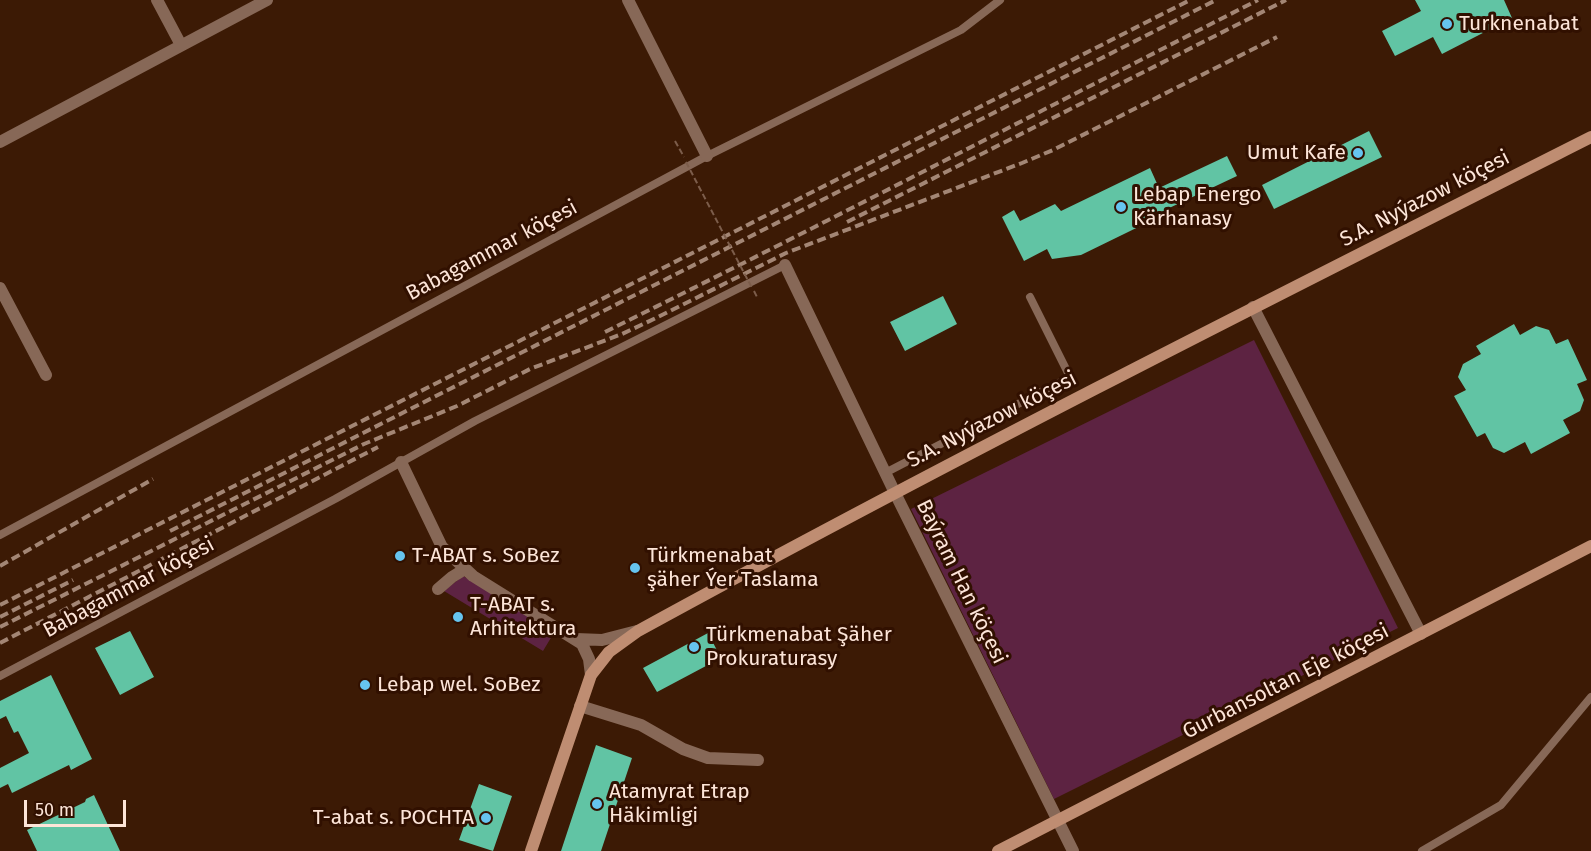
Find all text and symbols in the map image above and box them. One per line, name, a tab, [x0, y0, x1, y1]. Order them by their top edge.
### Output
place label: Turknenabat	[1459, 11, 1579, 37]
marker: Turknenabat	[1440, 17, 1454, 31]
place label: Umut Kafe	[1247, 140, 1346, 166]
street label: S.A. Nyýazow köçesi	[1336, 145, 1514, 253]
marker: Umut Kafe	[1351, 146, 1365, 160]
place label: Lebap Energo Kärhanasy	[1133, 182, 1262, 232]
street label: Babagammar köçesi	[402, 195, 582, 307]
marker: Lebap Energo Kärhanasy	[1114, 200, 1128, 214]
street label: S.A. Nyýazow köçesi	[903, 366, 1081, 474]
street label: Baýram Han köçesi	[910, 496, 1012, 668]
street label: Babagammar köçesi	[39, 532, 219, 644]
place label: T-ABAT s. SoBez	[412, 543, 560, 569]
place label: Türkmenabat şäher Ýer Taslama	[647, 543, 819, 593]
marker: T-ABAT s. SoBez	[393, 549, 407, 563]
marker: Türkmenabat şäher Ýer Taslama	[628, 561, 642, 575]
place label: T-ABAT s. Arhitektura	[470, 592, 576, 642]
marker: T-ABAT s. Arhitektura	[451, 610, 465, 624]
street label: Gurbansoltan Eje köçesi	[1179, 619, 1393, 745]
place label: Türkmenabat Şäher Prokuraturasy	[706, 622, 892, 672]
marker: Türkmenabat Şäher Prokuraturasy	[687, 640, 701, 654]
place label: Lebap wel. SoBez	[377, 672, 540, 698]
marker: Lebap wel. SoBez	[358, 678, 372, 692]
place label: Atamyrat Etrap Häkimligi	[609, 779, 750, 829]
scale bar	[27, 788, 129, 826]
marker: Atamyrat Etrap Häkimligi	[590, 797, 604, 811]
text: 50 m	[35, 799, 74, 821]
place label: T-abat s. POCHTA	[313, 805, 474, 831]
marker: T-abat s. POCHTA	[479, 811, 493, 825]

